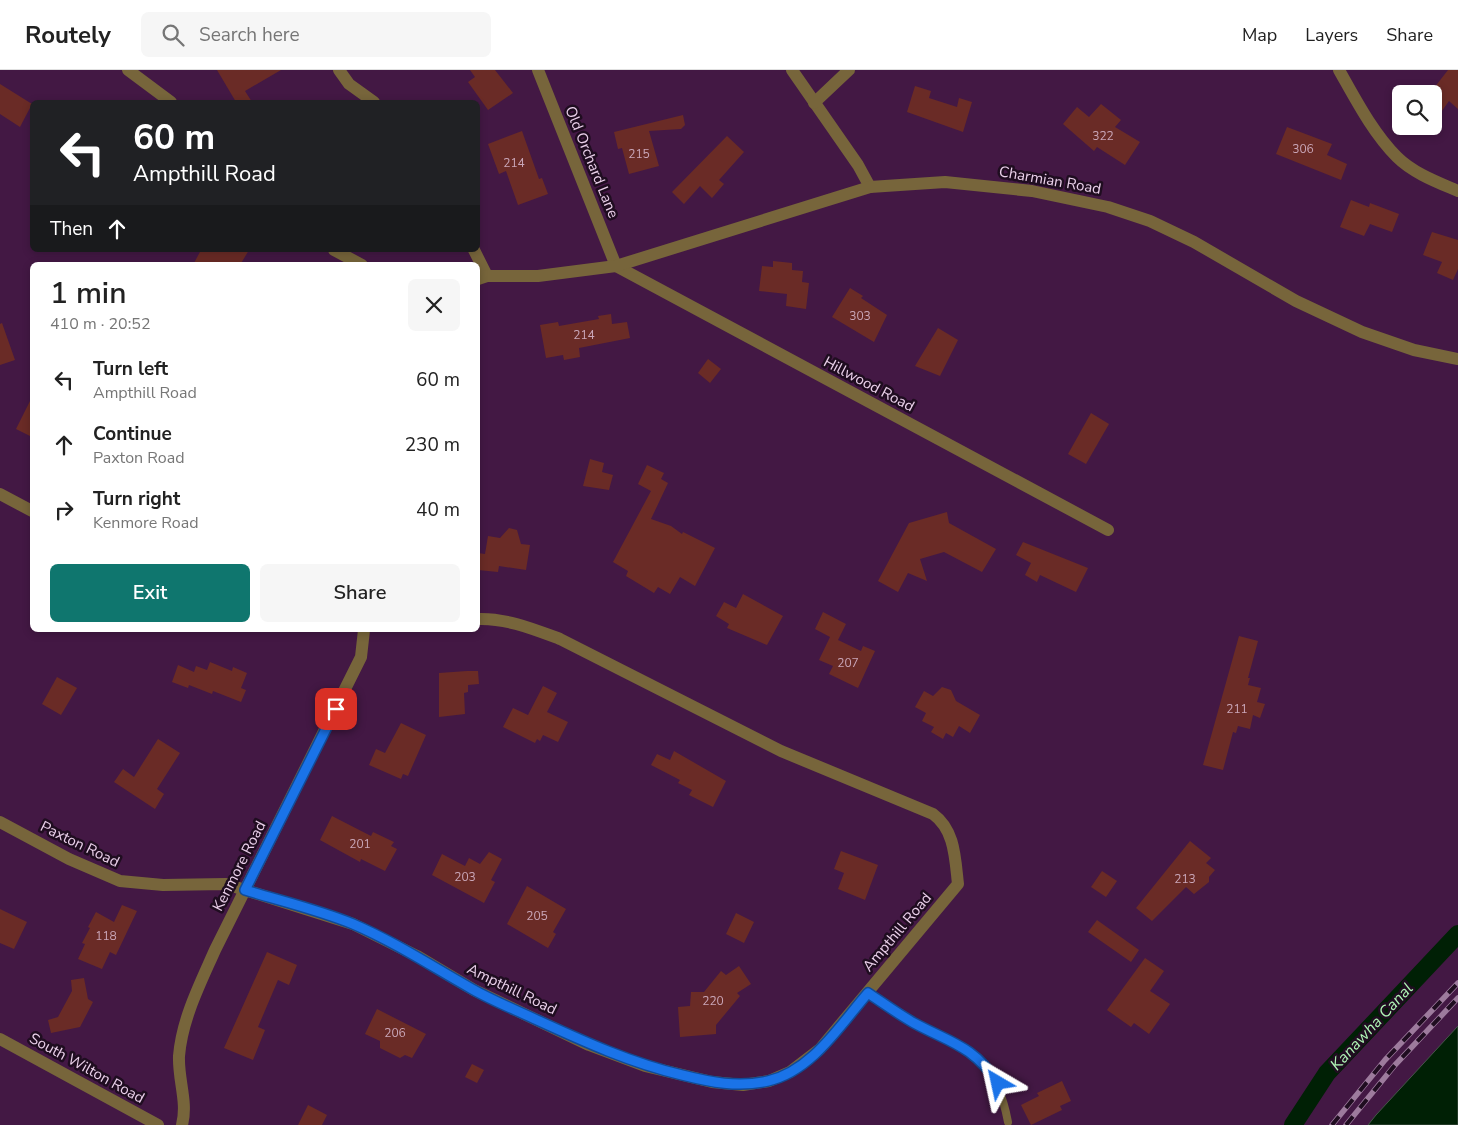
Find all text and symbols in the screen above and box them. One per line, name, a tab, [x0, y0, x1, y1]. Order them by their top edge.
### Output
search box	[141, 12, 491, 57]
text: Routely	[25, 19, 111, 51]
icon: search	[159, 21, 187, 49]
text: Search here	[199, 22, 300, 48]
text: Map	[1242, 23, 1277, 47]
text: Layers	[1305, 23, 1358, 47]
text: Share	[1386, 23, 1433, 47]
map controls	[1392, 85, 1442, 135]
button: search	[1392, 85, 1442, 135]
street label: Old Orchard Lane	[560, 103, 624, 221]
text: 60 m	[133, 114, 215, 161]
icon: left	[50, 120, 115, 185]
house number: 322	[1092, 128, 1114, 144]
house number: 306	[1292, 141, 1314, 157]
house number: 215	[628, 146, 650, 162]
house number: 214	[503, 155, 525, 171]
text: Ampthill Road	[133, 159, 276, 189]
street label: Charmian Road	[997, 161, 1103, 199]
icon: ahead	[103, 215, 131, 243]
text: Then	[50, 216, 93, 242]
text: 1 min	[50, 273, 126, 314]
button: close	[408, 279, 460, 331]
house number: 303	[849, 308, 871, 324]
text: 410 m · 20:52	[50, 313, 151, 335]
house number: 214	[573, 327, 595, 343]
street label: Hillwood Road	[820, 352, 918, 416]
text: Turn left	[93, 356, 168, 382]
icon: left	[50, 366, 78, 394]
text: 60 m	[416, 367, 460, 393]
text: Ampthill Road	[93, 382, 197, 404]
text: Continue	[93, 421, 172, 447]
icon: ahead	[50, 431, 78, 459]
text: 230 m	[405, 432, 460, 458]
text: Paxton Road	[93, 447, 184, 469]
text: Turn right	[93, 486, 180, 512]
icon: right	[50, 496, 78, 524]
text: 40 m	[416, 497, 460, 523]
text: Kenmore Road	[93, 512, 199, 534]
button: Exit	[50, 564, 250, 622]
button: Share	[260, 564, 460, 622]
house number: 207	[837, 655, 859, 671]
pin	[315, 688, 357, 730]
icon: arrive	[322, 695, 350, 723]
house number: 211	[1226, 701, 1248, 717]
street label: Paxton Road	[37, 816, 123, 872]
street label: Kenmore Road	[208, 817, 270, 915]
house number: 201	[349, 836, 371, 852]
house number: 203	[454, 869, 476, 885]
house number: 213	[1174, 871, 1196, 887]
street label: Ampthill Road	[858, 888, 936, 976]
house number: 205	[526, 908, 548, 924]
house number: 118	[95, 928, 117, 944]
street label: Ampthill Road	[464, 959, 560, 1019]
water label: Kanawha Canal	[1325, 978, 1418, 1075]
house number: 220	[702, 993, 724, 1009]
house number: 206	[384, 1025, 406, 1041]
street label: South Wilton Road	[26, 1028, 148, 1108]
position arrow	[971, 1056, 1023, 1108]

